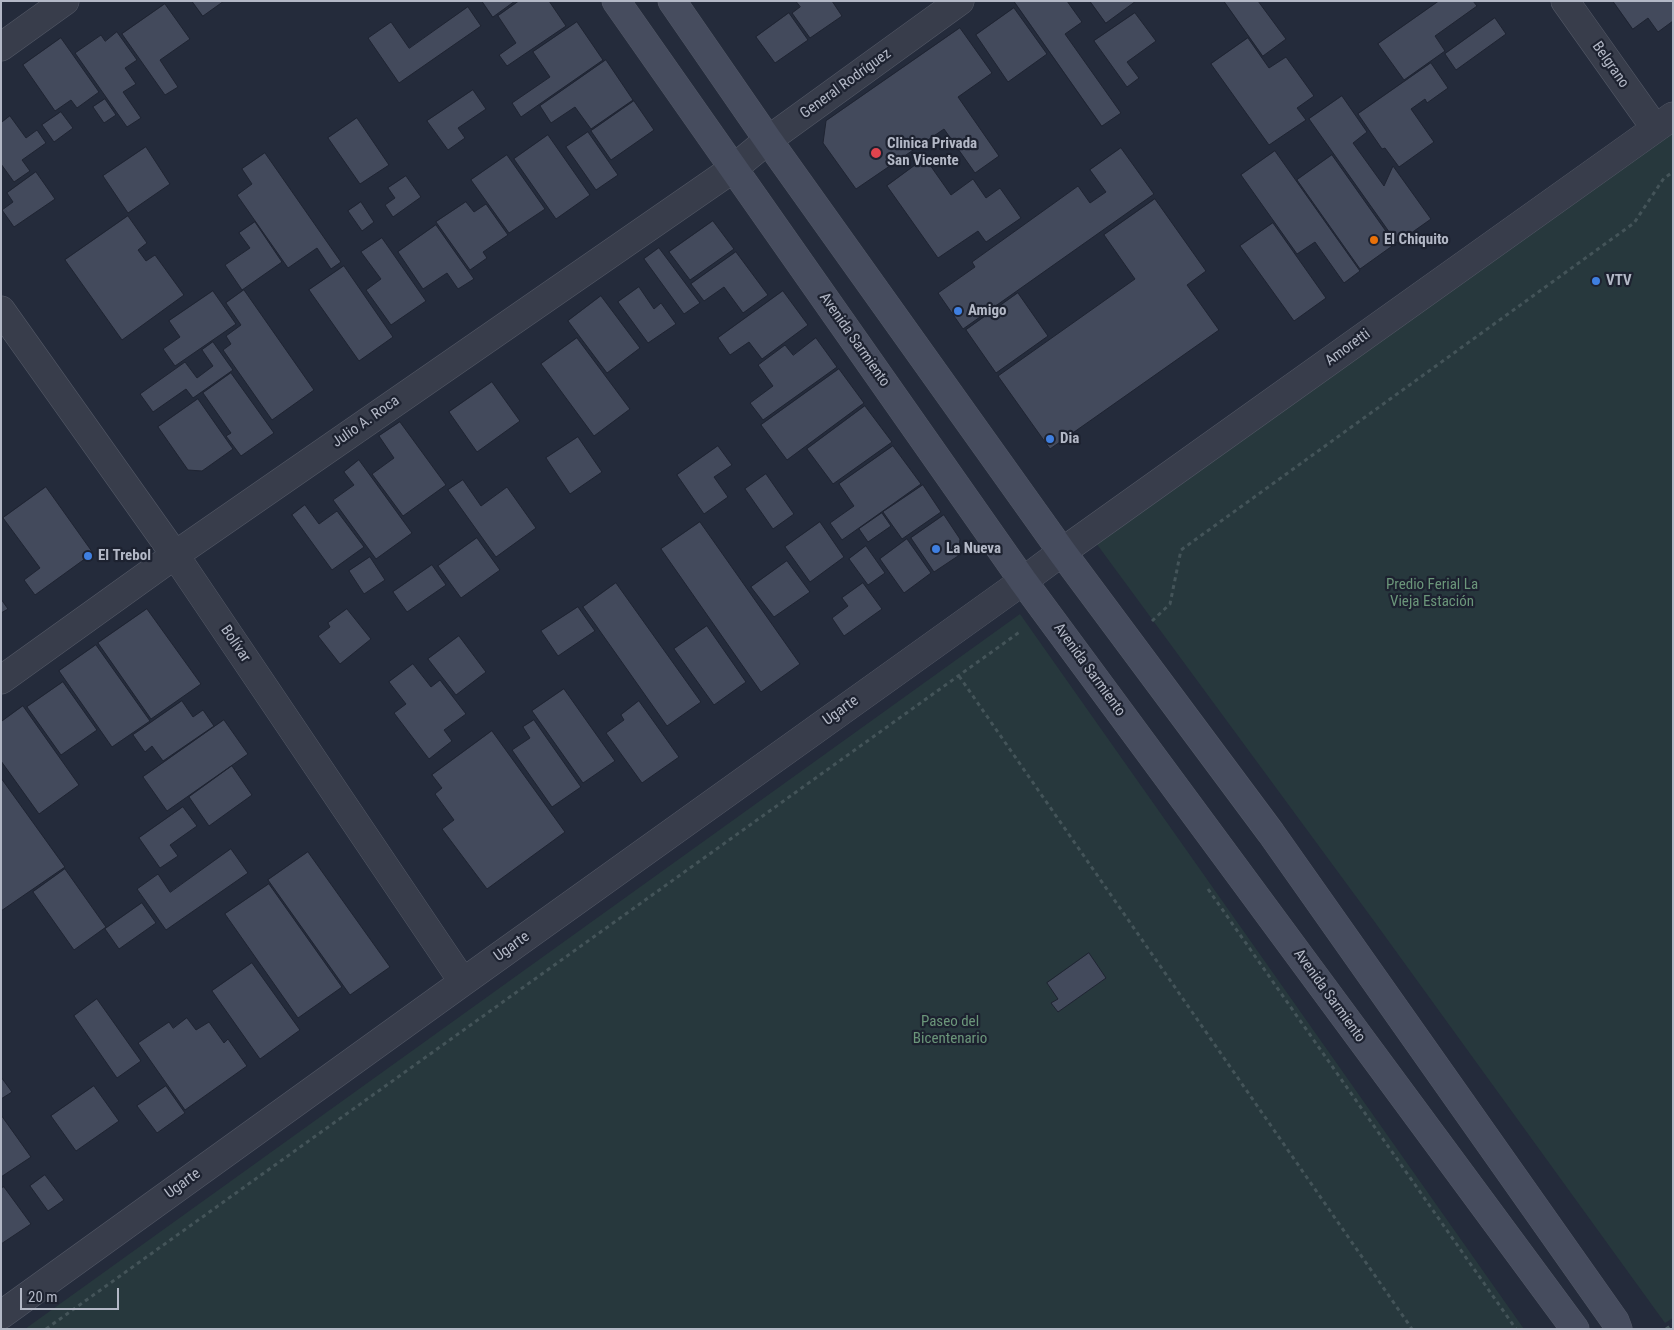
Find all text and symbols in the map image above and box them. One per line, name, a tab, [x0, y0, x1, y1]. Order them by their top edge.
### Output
street label: Belgrano	[1588, 38, 1632, 92]
street label: General Rodríguez	[797, 45, 895, 123]
place label: Clinica Privada San Vicente	[887, 135, 977, 170]
marker: Clinica Privada San Vicente	[869, 146, 883, 160]
place label: El Chiquito	[1384, 231, 1449, 249]
marker: El Chiquito	[1368, 234, 1380, 246]
place label: VTV	[1606, 272, 1632, 290]
marker: VTV	[1590, 275, 1602, 287]
street label: Avenida Sarmiento	[815, 289, 893, 391]
place label: Amigo	[968, 302, 1007, 320]
marker: Amigo	[952, 305, 964, 317]
street label: Amoretti	[1322, 326, 1374, 370]
street label: Julio A. Roca	[329, 392, 403, 452]
place label: Dia	[1060, 430, 1079, 448]
marker: Dia	[1044, 433, 1056, 445]
place label: La Nueva	[946, 540, 1001, 558]
marker: La Nueva	[930, 543, 942, 555]
place label: El Trebol	[98, 547, 151, 565]
marker: El Trebol	[82, 550, 94, 562]
park label: Predio Ferial La Vieja Estación	[1386, 576, 1478, 611]
street label: Avenida Sarmiento	[1049, 620, 1129, 720]
street label: Bolívar	[216, 622, 254, 666]
street label: Ugarte	[820, 692, 862, 730]
street label: Ugarte	[491, 928, 533, 966]
street label: Avenida Sarmiento	[1289, 946, 1369, 1046]
park label: Paseo del Bicentenario	[913, 1013, 987, 1048]
street label: Ugarte	[162, 1165, 204, 1203]
scale bar	[22, 1278, 121, 1310]
text: 20 m	[28, 1288, 58, 1306]

